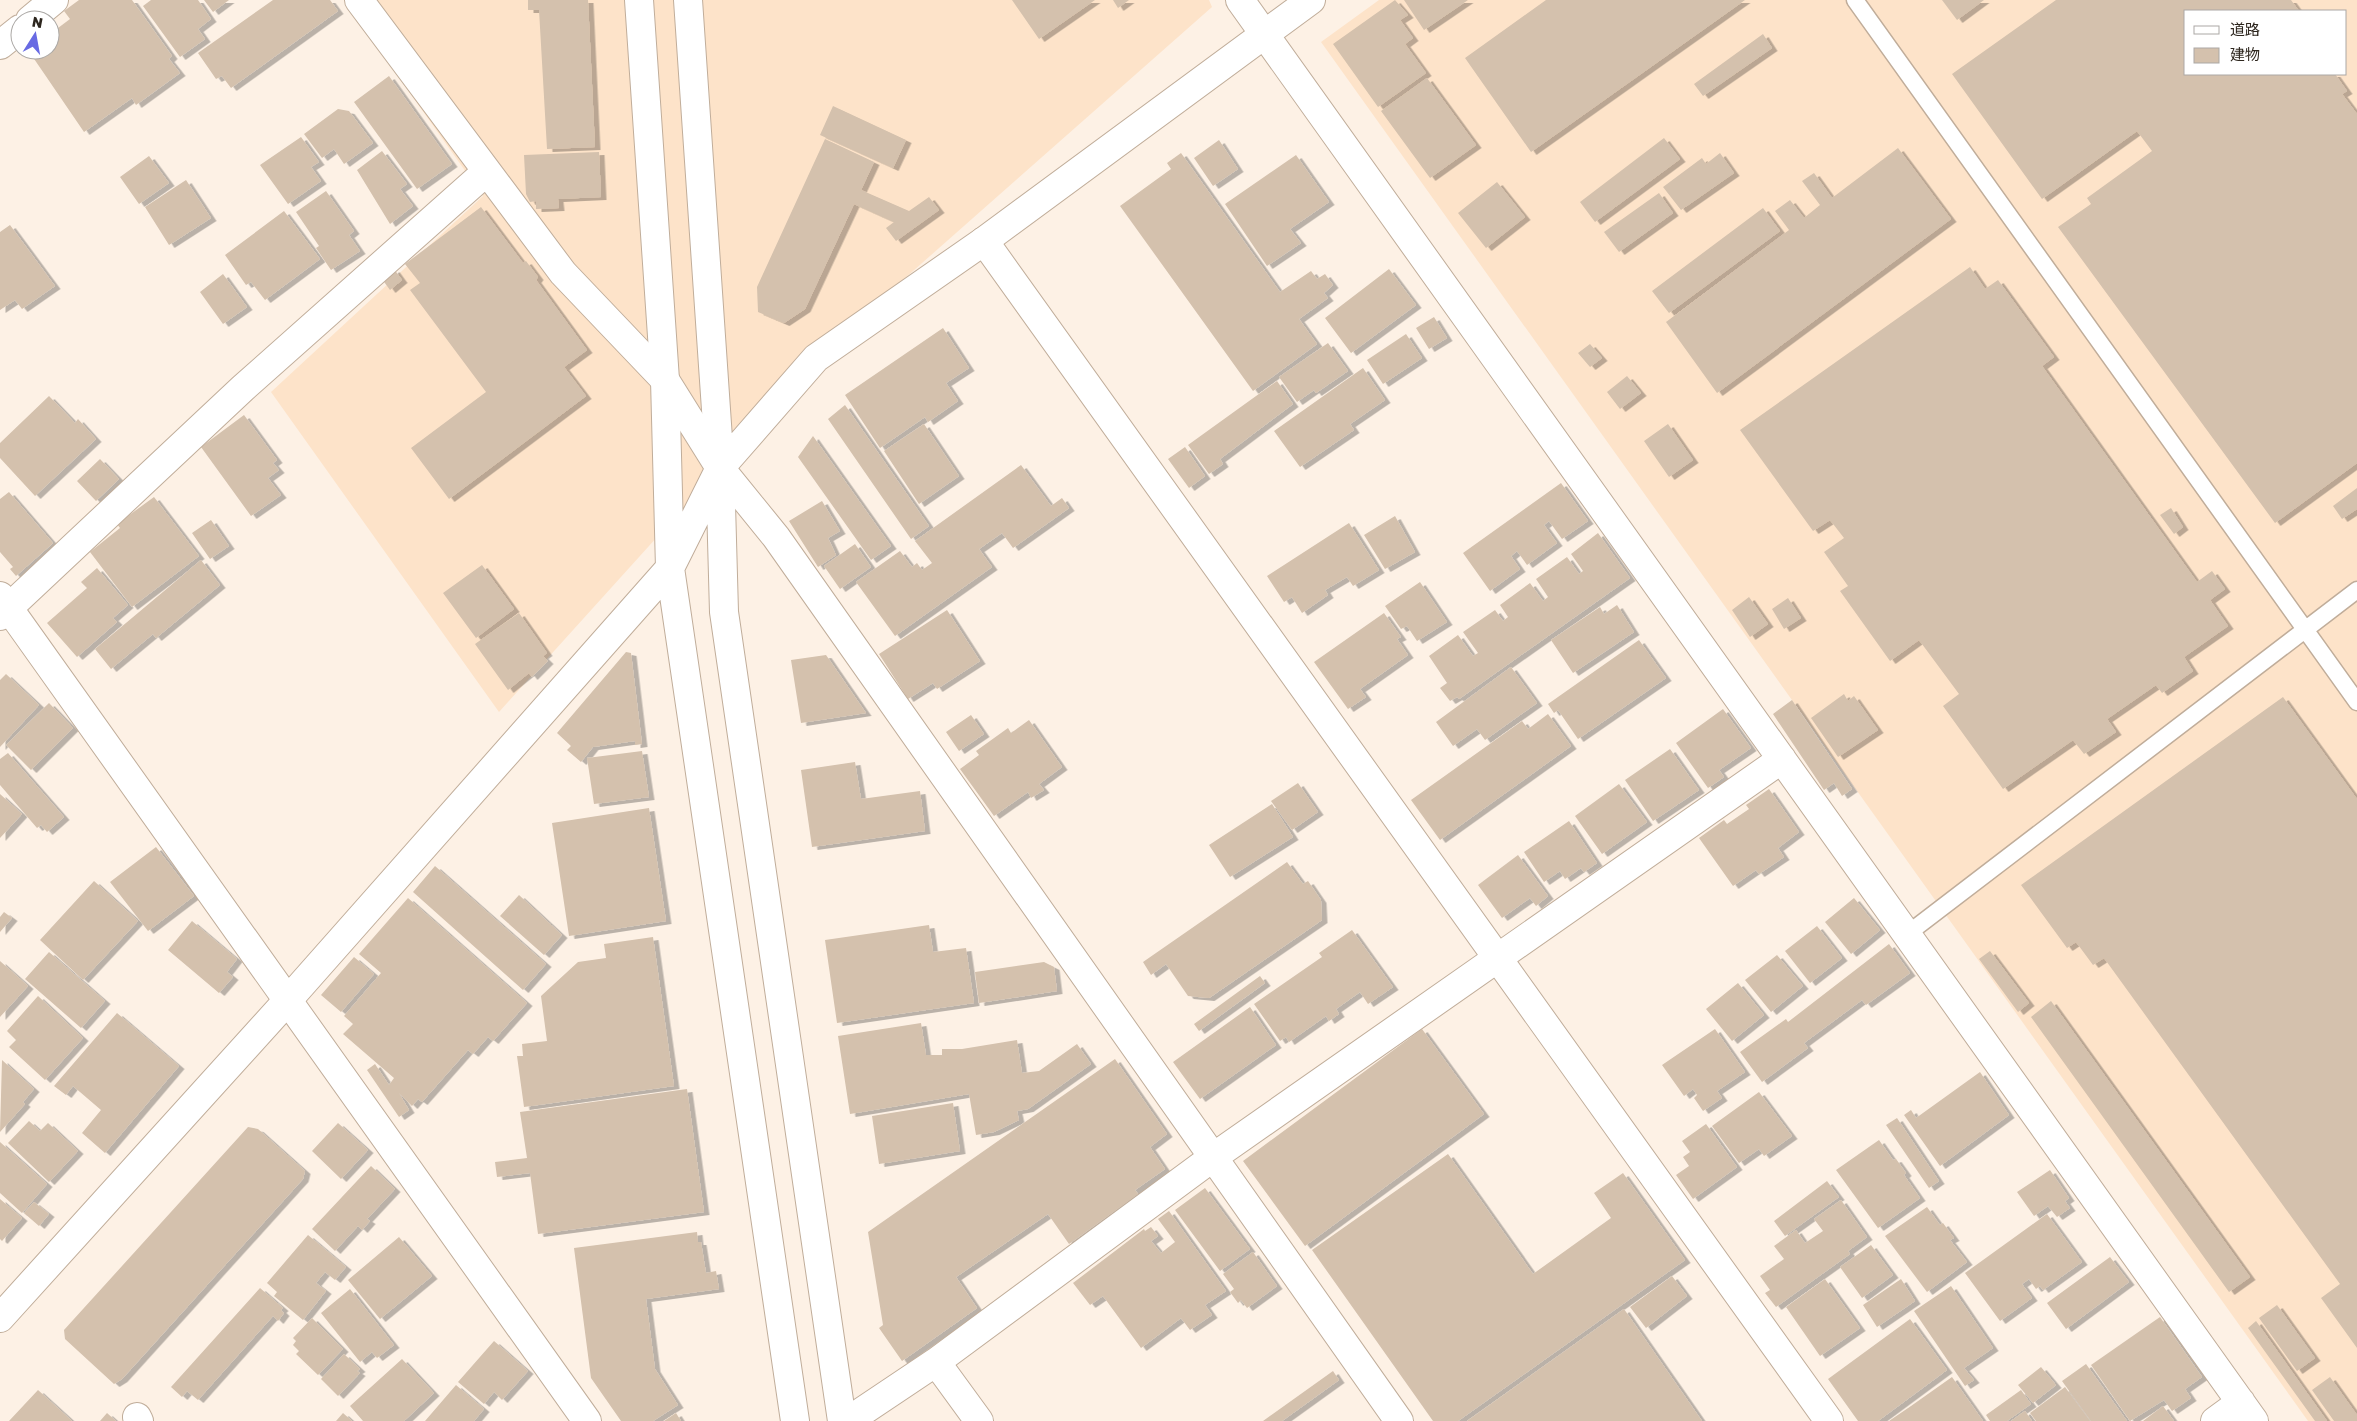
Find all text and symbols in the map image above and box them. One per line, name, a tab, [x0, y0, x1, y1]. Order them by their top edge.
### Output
north arrow	[10, 10, 60, 60]
legend	[2184, 10, 2347, 75]
text: N	[31, 12, 44, 31]
text: 道路	[2230, 20, 2260, 38]
text: 建物	[2230, 45, 2260, 63]

